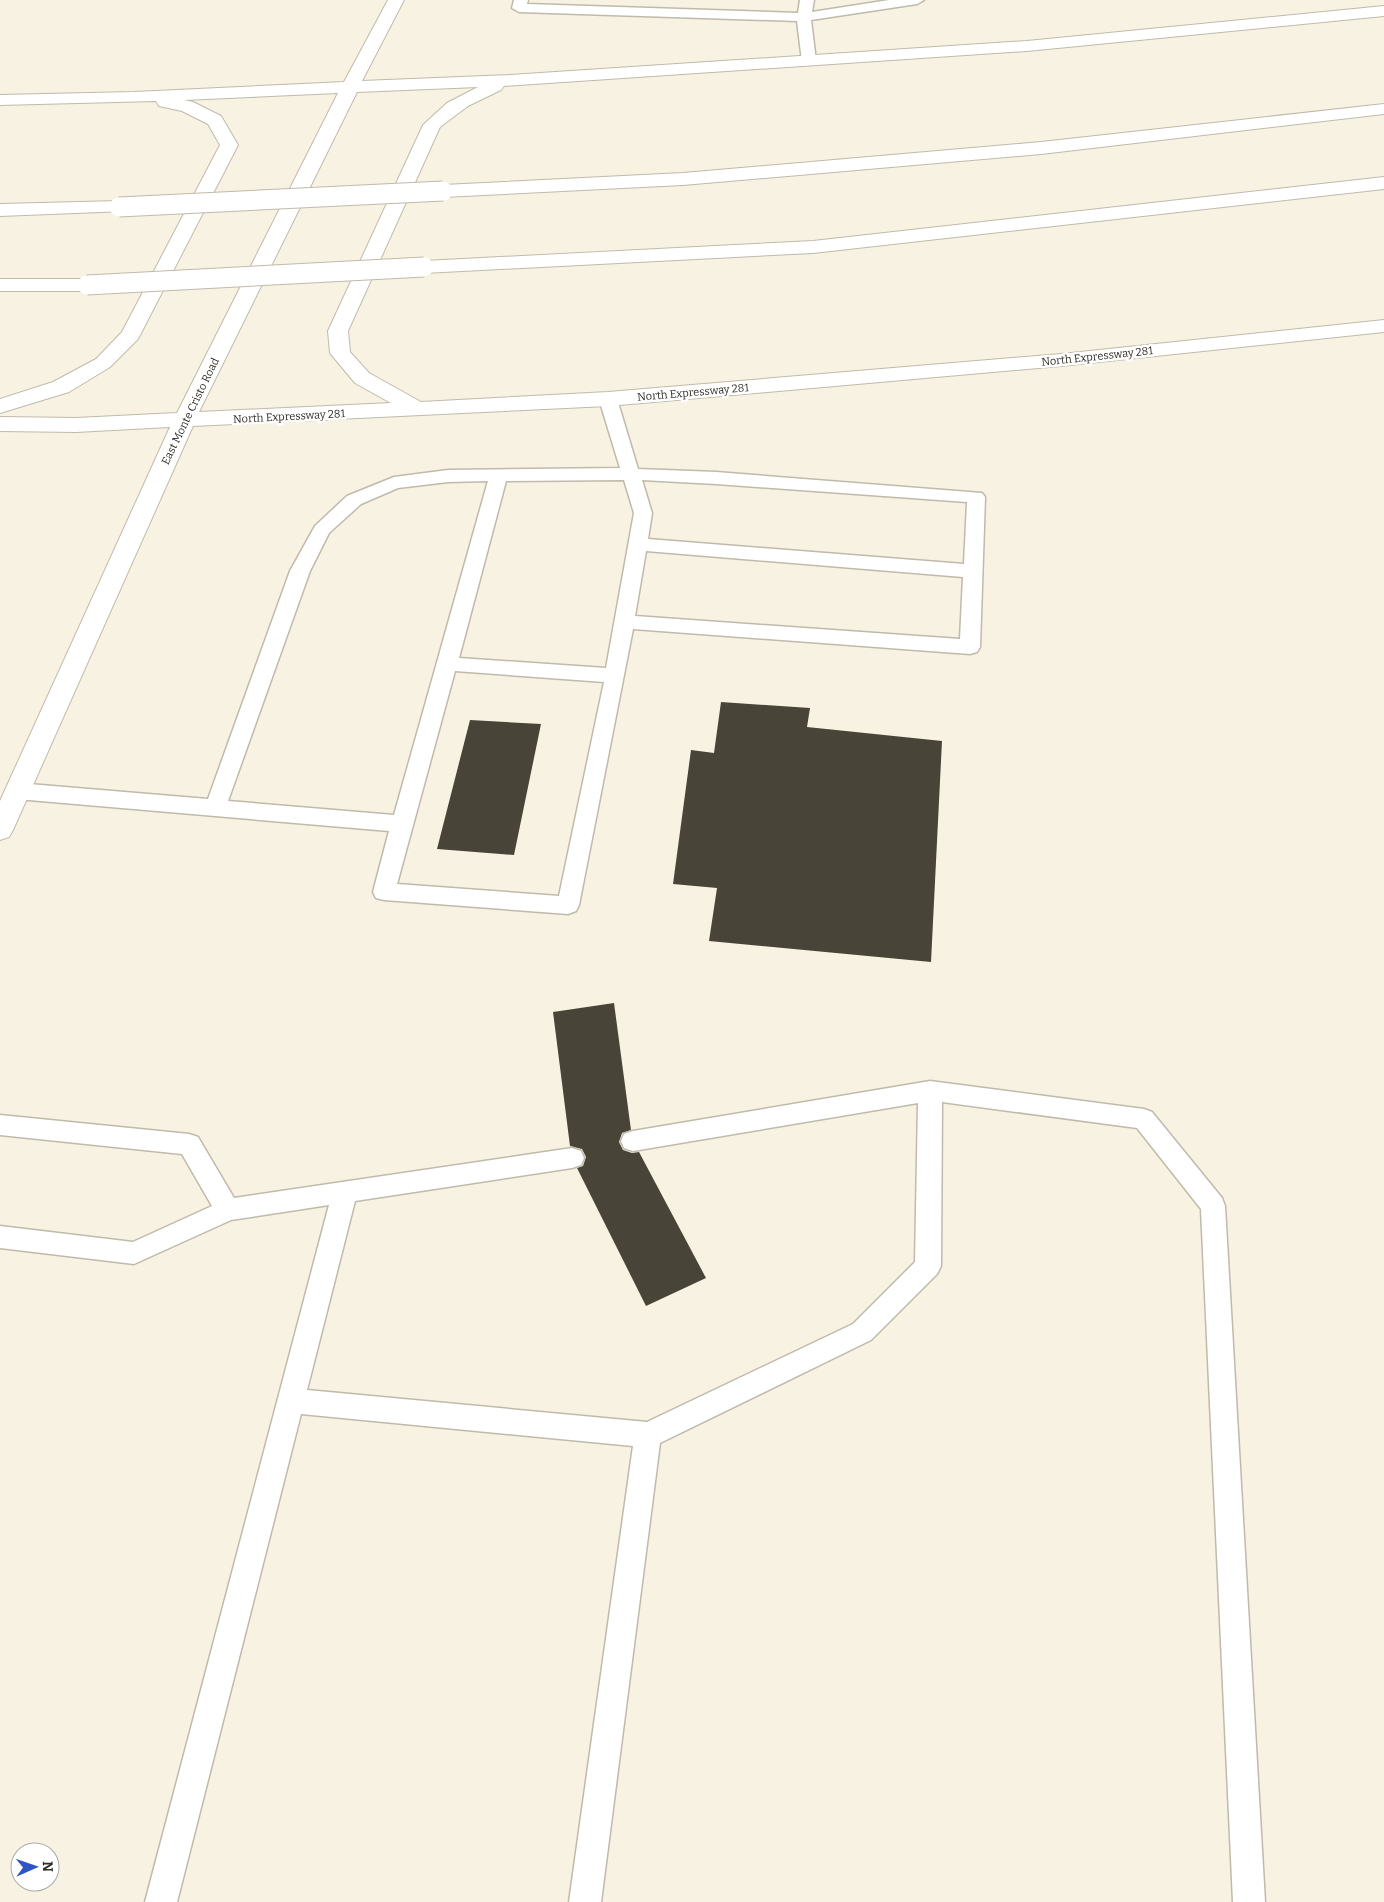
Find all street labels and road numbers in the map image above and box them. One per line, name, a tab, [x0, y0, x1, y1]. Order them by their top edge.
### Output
street label: North Expressway 281	[1041, 344, 1154, 369]
street label: East Monte Cristo Road	[159, 355, 222, 467]
street label: North Expressway 281	[637, 381, 750, 404]
street label: North Expressway 281	[233, 407, 346, 426]

